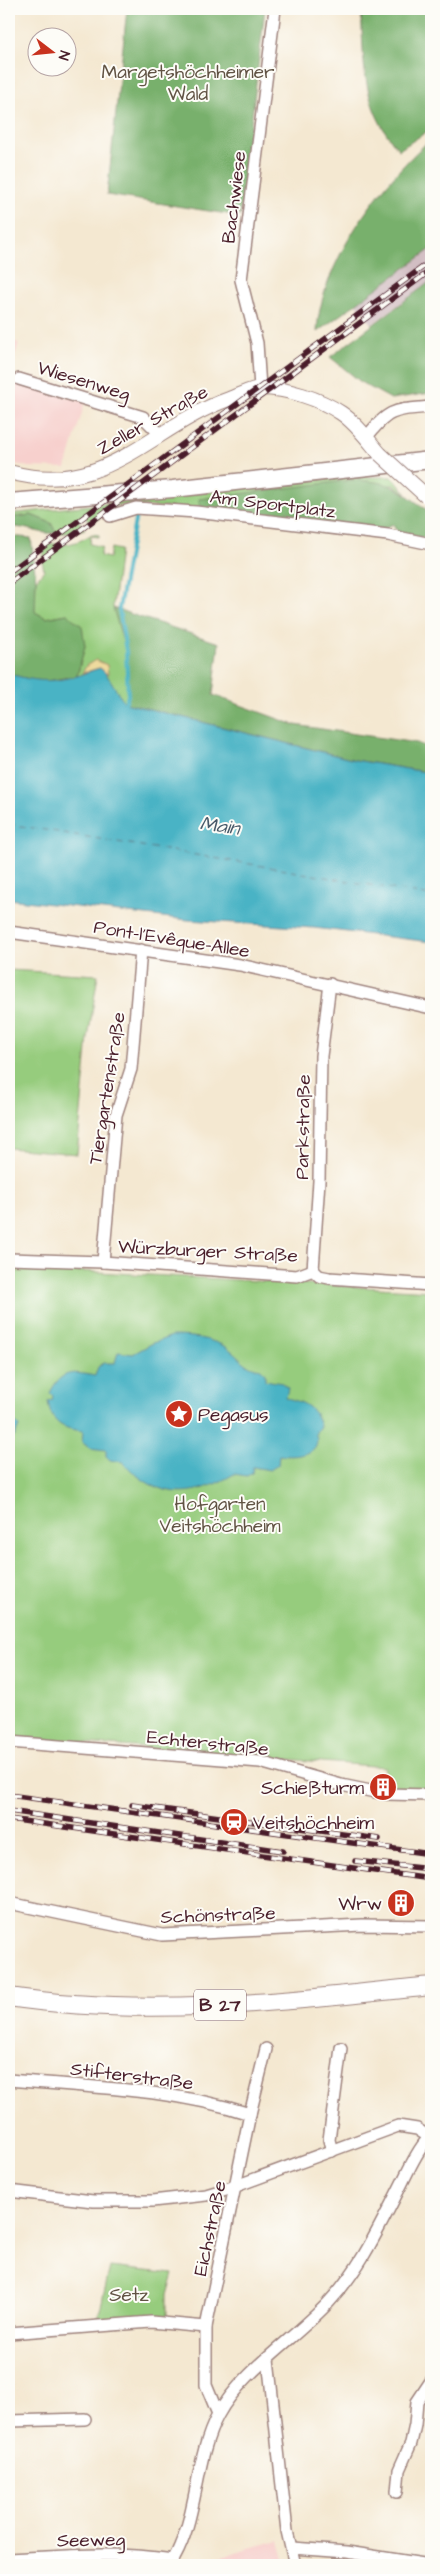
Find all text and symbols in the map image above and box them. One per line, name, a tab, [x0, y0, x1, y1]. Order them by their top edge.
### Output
north arrow	[28, 28, 78, 78]
text: N	[53, 48, 74, 62]
park label: Margetshöchheimer Wald	[102, 59, 275, 108]
street label: Bachwiese	[215, 149, 254, 245]
street label: Wiesenweg	[34, 355, 133, 409]
street label: Zeller Straße	[92, 379, 213, 462]
street label: Am Sportplatz	[208, 483, 338, 526]
water label: Main	[198, 809, 243, 843]
street label: Pont-l'Evêque-Allee	[92, 914, 252, 965]
street label: Tiergartenstraße	[82, 1010, 134, 1167]
street label: Parkstraße	[289, 1074, 318, 1180]
street label: Würzburger Straße	[117, 1233, 299, 1271]
place icon: Pegasus	[164, 1399, 194, 1429]
place label: Pegasus	[198, 1402, 269, 1430]
park label: Hofgarten Veitshöchheim	[159, 1491, 281, 1540]
street label: Echterstraße	[146, 1724, 270, 1763]
building icon: Schießturm	[368, 1772, 398, 1802]
place label: Schießturm	[261, 1775, 364, 1802]
station icon: Veitshöchheim	[219, 1807, 249, 1837]
place label: Veitshöchheim	[253, 1810, 374, 1837]
building icon: Wrw	[386, 1888, 416, 1918]
place label: Wrw	[338, 1891, 382, 1918]
street label: Schönstraße	[160, 1900, 276, 1931]
road number: B 27	[194, 1990, 246, 2020]
street label: Stifterstraße	[69, 2056, 195, 2097]
street label: Eichstraße	[187, 2178, 234, 2278]
park label: Setz	[109, 2282, 149, 2309]
street label: Seeweg	[57, 2526, 126, 2556]

